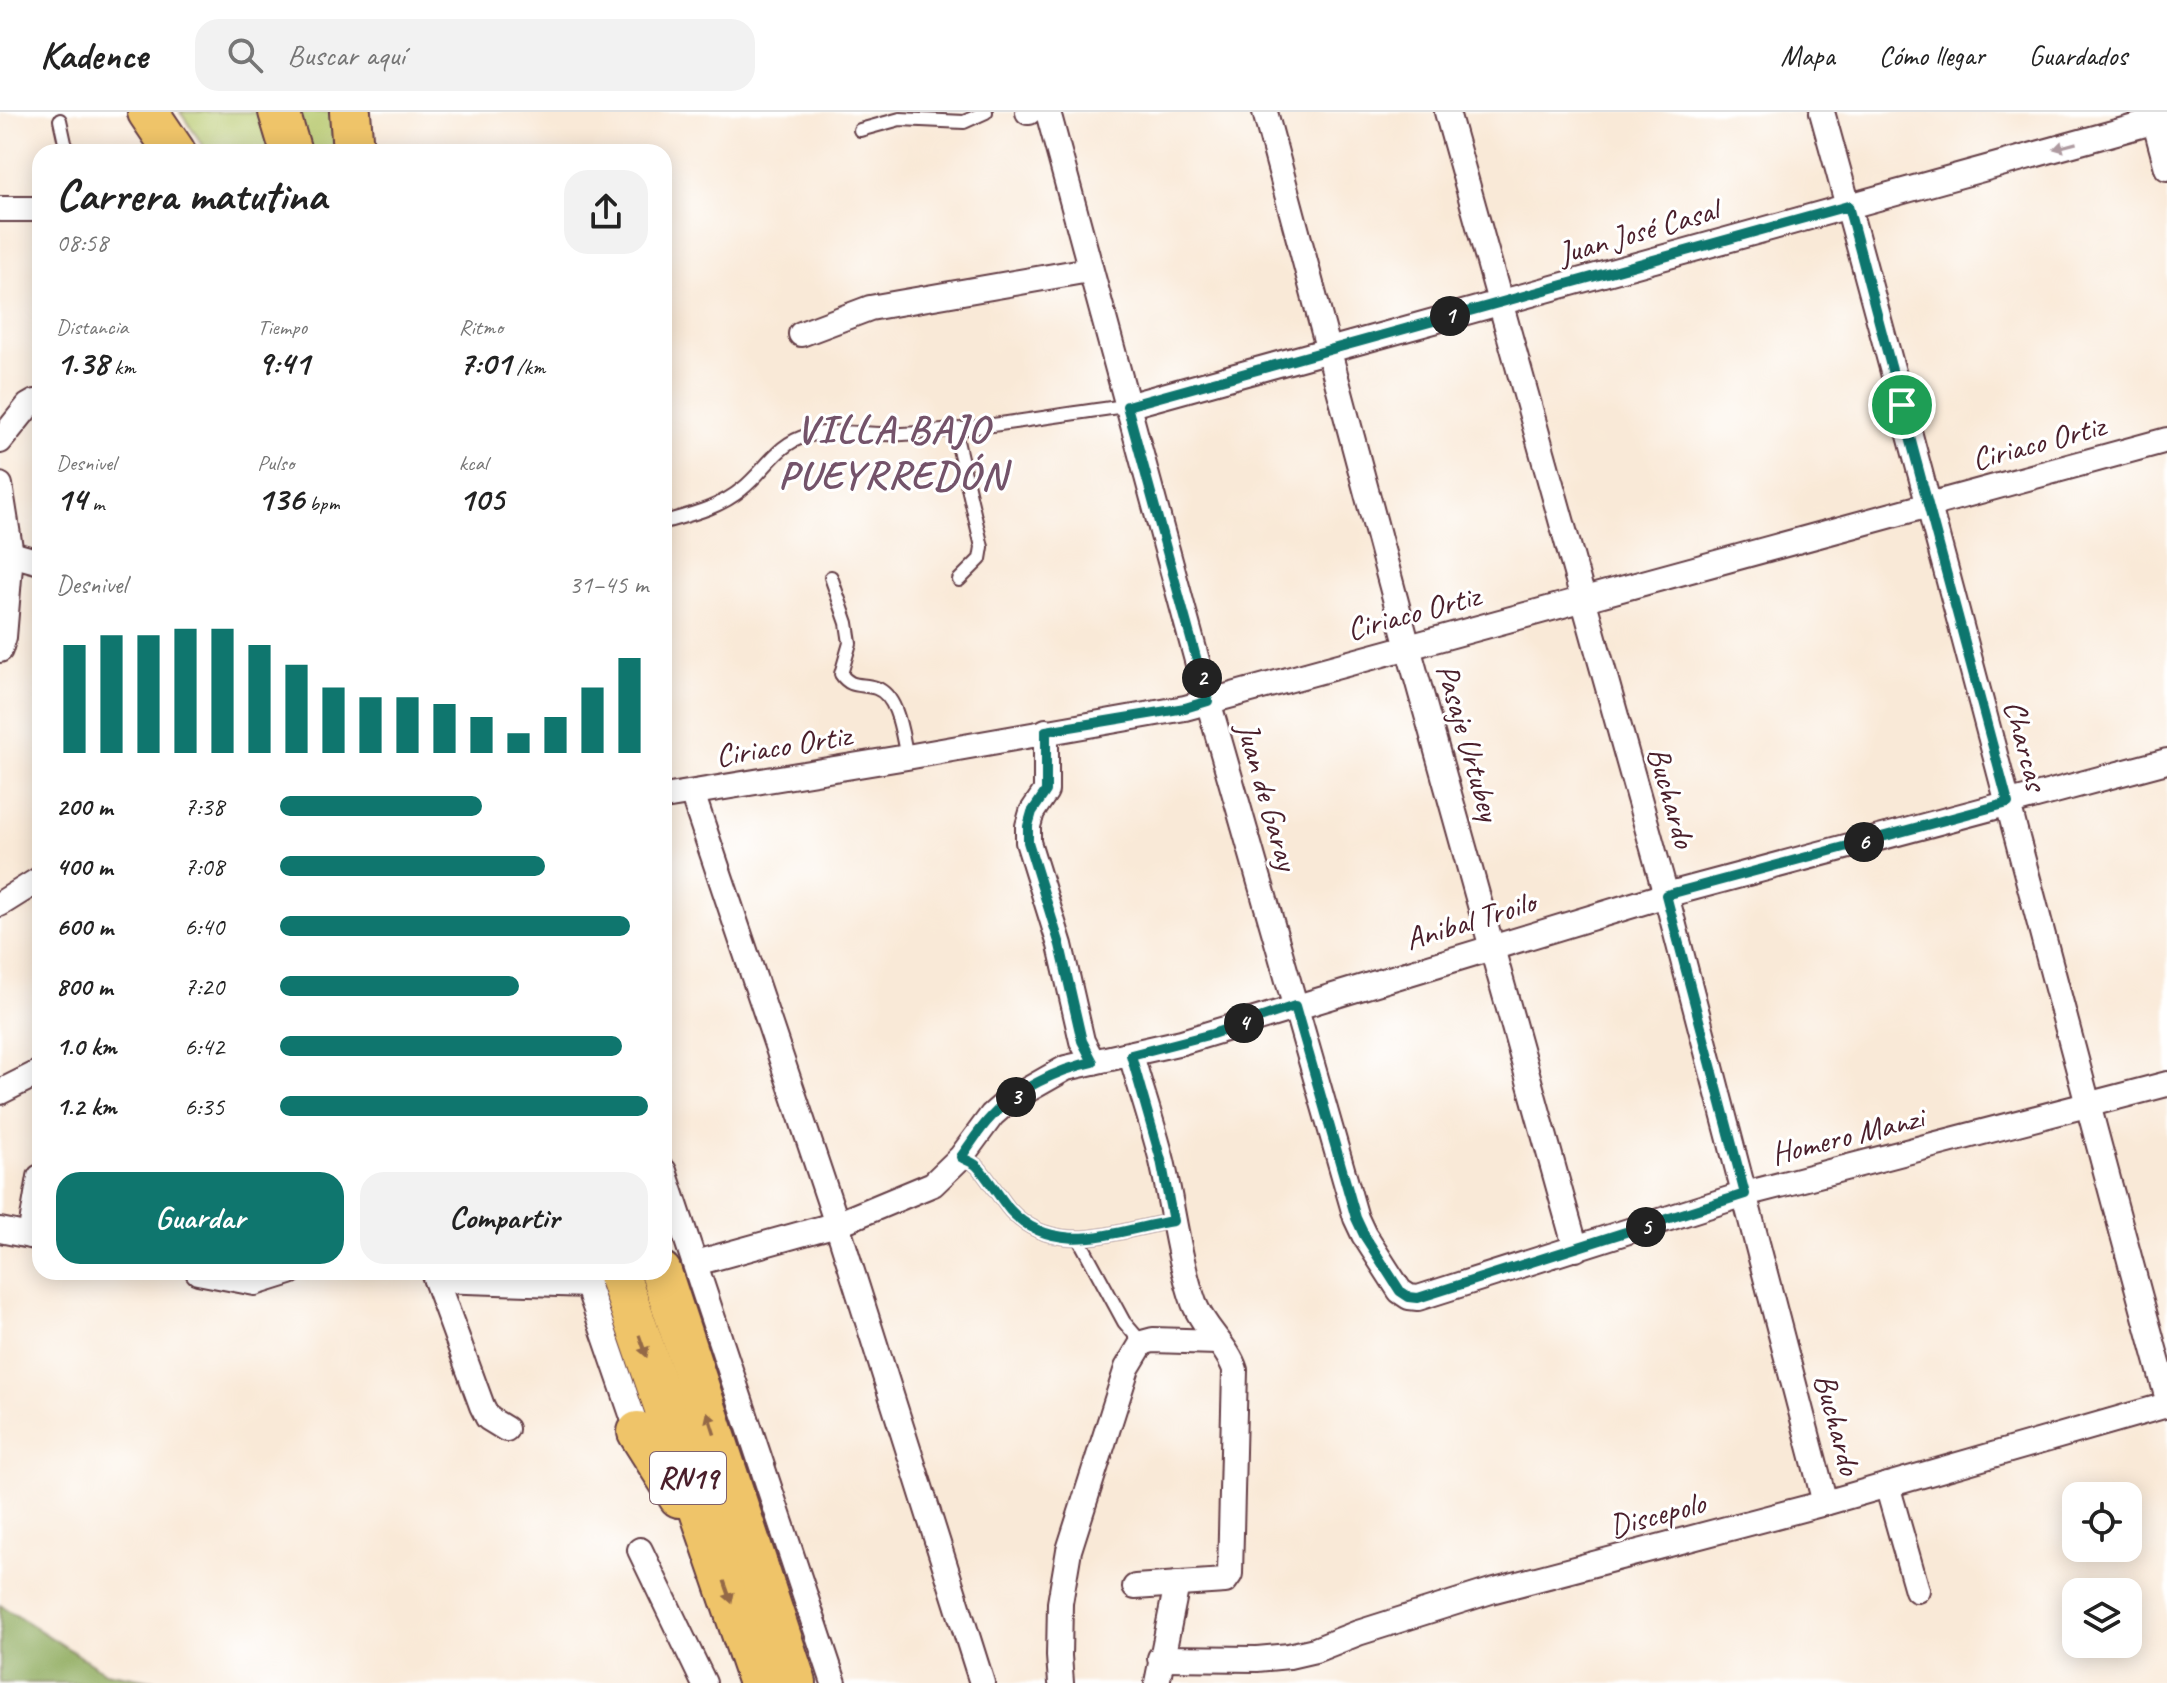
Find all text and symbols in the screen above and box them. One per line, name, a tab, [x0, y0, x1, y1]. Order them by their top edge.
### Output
search box	[195, 19, 755, 91]
text: Kadence	[40, 32, 147, 79]
icon: search	[223, 33, 267, 77]
text: Buscar aquí	[287, 36, 405, 74]
text: Mapa	[1780, 38, 1835, 73]
text: Cómo llegar	[1879, 38, 1985, 73]
text: Guardados	[2029, 38, 2127, 73]
one-way arrow	[2052, 140, 2076, 153]
text: Carrera matutina	[56, 168, 326, 223]
button: share	[564, 170, 648, 254]
street label: Juan José Casal	[1552, 188, 1728, 274]
text: 08:58	[56, 226, 108, 259]
pin: 1	[1430, 296, 1470, 336]
text: 1	[1445, 302, 1455, 330]
text: Distancia	[56, 313, 128, 341]
text: Tiempo	[257, 313, 307, 341]
text: Ritmo	[459, 313, 503, 341]
text: 1.38	[56, 341, 109, 384]
text: 9:41	[257, 341, 310, 384]
text: 7:01	[459, 341, 511, 384]
text: km	[109, 353, 135, 381]
text: /km	[511, 353, 545, 381]
pin	[1868, 371, 1936, 439]
icon: arrive	[1880, 383, 1924, 427]
district label: VILLA BAJO PUEYRREDÓN	[778, 404, 1012, 500]
street label: Ciriaco Ortiz	[1967, 404, 2112, 480]
text: Desnivel	[56, 449, 116, 477]
text: Pulso	[257, 449, 294, 477]
text: kcal	[459, 449, 488, 477]
text: 14	[56, 477, 87, 520]
text: 136	[257, 477, 304, 520]
text: 105	[459, 477, 504, 520]
text: m	[87, 489, 104, 517]
text: bpm	[304, 489, 339, 517]
text: Desnivel	[56, 568, 127, 601]
text: 31–45 m	[569, 568, 648, 601]
street label: Ciriaco Ortiz	[1342, 574, 1487, 650]
pin: 2	[1182, 658, 1222, 698]
street label: Pasaje Urtubey	[1427, 659, 1511, 828]
text: 2	[1197, 664, 1207, 692]
street label: Charcas	[1994, 696, 2058, 797]
street label: Ciriaco Ortiz	[713, 714, 856, 776]
street label: Juan de Garay	[1226, 716, 1309, 878]
street label: Buchardo	[1638, 742, 1706, 854]
text: 200 m	[56, 790, 112, 823]
text: 7:38	[184, 790, 224, 823]
pin: 6	[1844, 822, 1884, 862]
text: 6	[1859, 828, 1869, 856]
text: 400 m	[56, 850, 112, 883]
text: 7:08	[184, 850, 224, 883]
street label: Anibal Troilo	[1400, 880, 1544, 960]
text: 600 m	[56, 910, 113, 943]
text: 6:40	[184, 910, 224, 943]
text: 800 m	[56, 970, 112, 1003]
text: 7:20	[184, 970, 224, 1003]
pin: 4	[1224, 1003, 1264, 1043]
text: 4	[1239, 1009, 1249, 1037]
text: 1.0 km	[56, 1030, 116, 1063]
text: 6:42	[184, 1030, 224, 1063]
pin: 3	[996, 1077, 1036, 1117]
text: 3	[1011, 1083, 1021, 1111]
text: 1.2 km	[56, 1090, 116, 1123]
text: 6:35	[184, 1090, 224, 1123]
street label: Homero Manzi	[1767, 1096, 1932, 1174]
button: Guardar	[56, 1172, 344, 1264]
button: Compartir	[360, 1172, 648, 1264]
pin: 5	[1626, 1207, 1666, 1247]
text: 5	[1641, 1213, 1651, 1241]
one-way arrow	[638, 1334, 650, 1358]
street label: Buchardo	[1804, 1369, 1871, 1481]
one-way arrow	[704, 1410, 716, 1434]
road number: RN19	[650, 1452, 726, 1504]
street label: Discepolo	[1605, 1482, 1711, 1547]
map controls	[2062, 1482, 2142, 1658]
button: locate	[2062, 1482, 2142, 1562]
button: layers	[2062, 1578, 2142, 1658]
one-way arrow	[722, 1580, 734, 1604]

